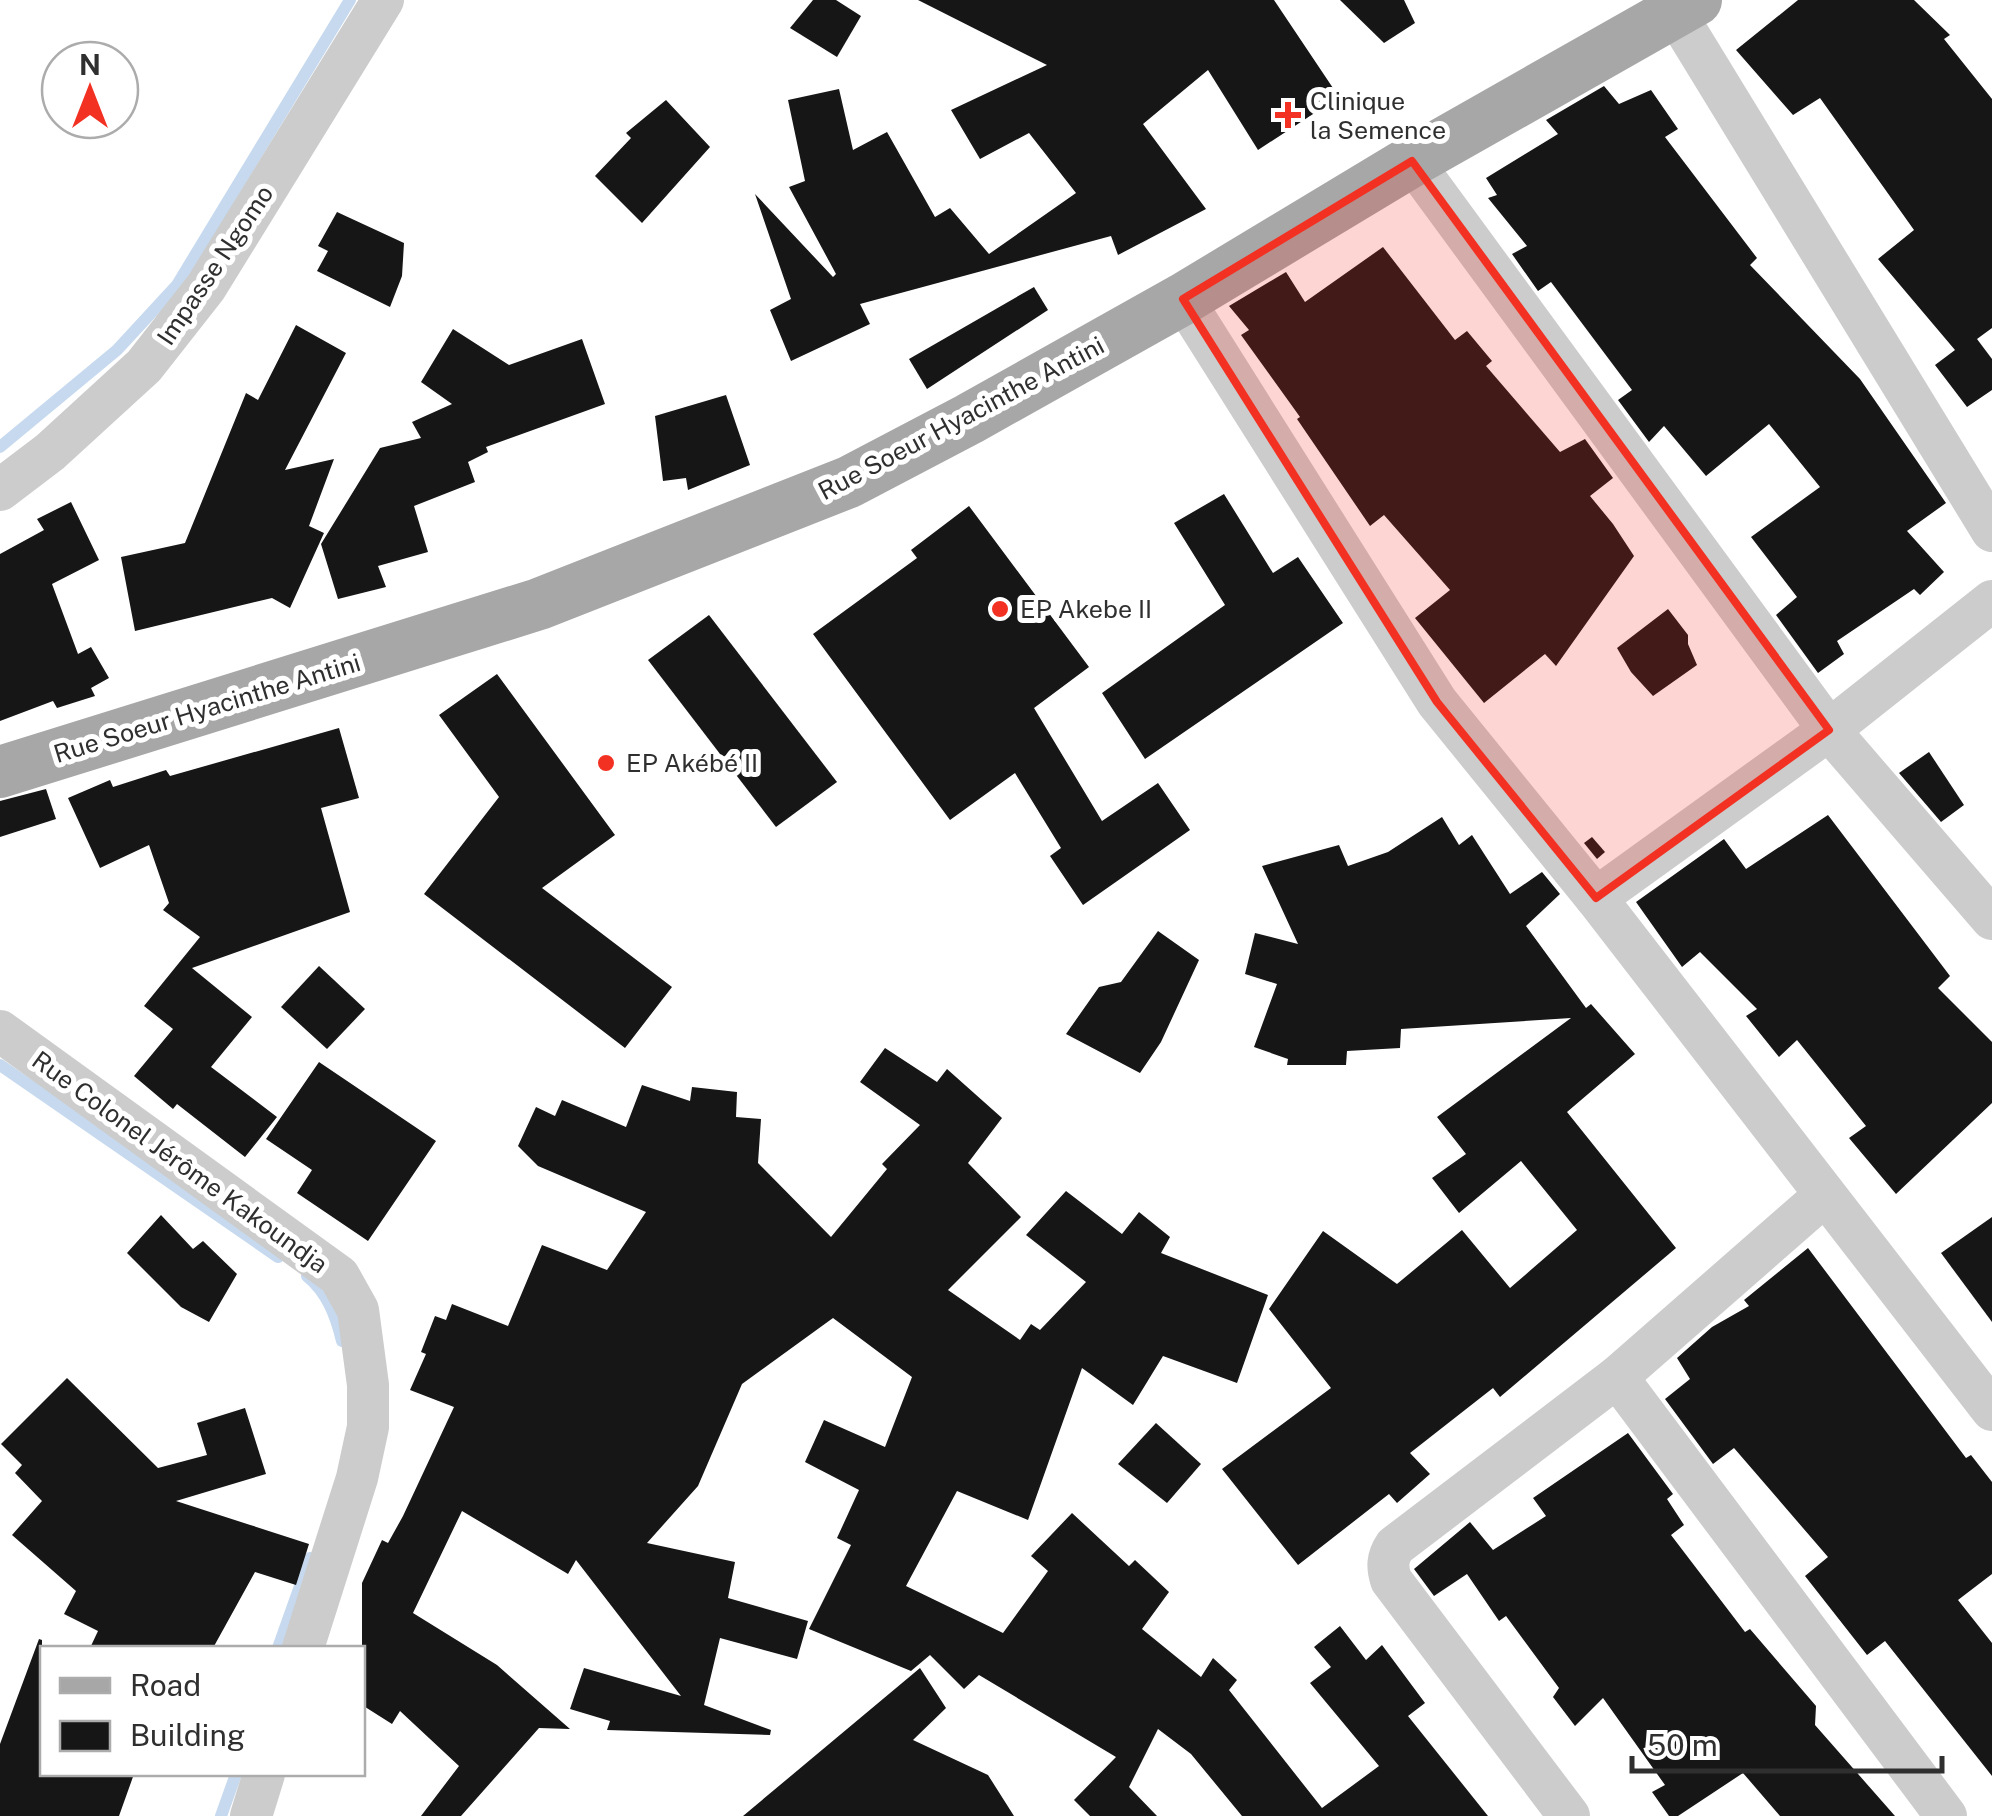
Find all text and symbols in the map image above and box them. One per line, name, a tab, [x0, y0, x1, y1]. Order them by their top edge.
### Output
north arrow	[40, 40, 140, 140]
text: N	[79, 48, 101, 81]
place label: Clinique la Semence	[1310, 86, 1446, 145]
marker: Clinique la Semence	[1275, 102, 1301, 128]
street label: Impasse Ngomo	[151, 179, 279, 351]
street label: Rue Soeur Hyacinthe Antini	[813, 330, 1109, 506]
place label: EP Akebe II	[1020, 594, 1152, 624]
marker: EP Akebe II	[989, 598, 1011, 620]
street label: Rue Soeur Hyacinthe Antini	[50, 647, 364, 769]
place label: EP Akébé II	[626, 748, 758, 778]
marker: EP Akébé II	[595, 752, 617, 774]
street label: Rue Colonel Jérôme Kakoundja	[26, 1045, 334, 1279]
legend	[40, 1646, 365, 1776]
text: Road	[130, 1667, 201, 1703]
scale bar	[1632, 1711, 1942, 1773]
text: Building	[130, 1717, 245, 1753]
text: 50 m	[1647, 1727, 1718, 1763]

